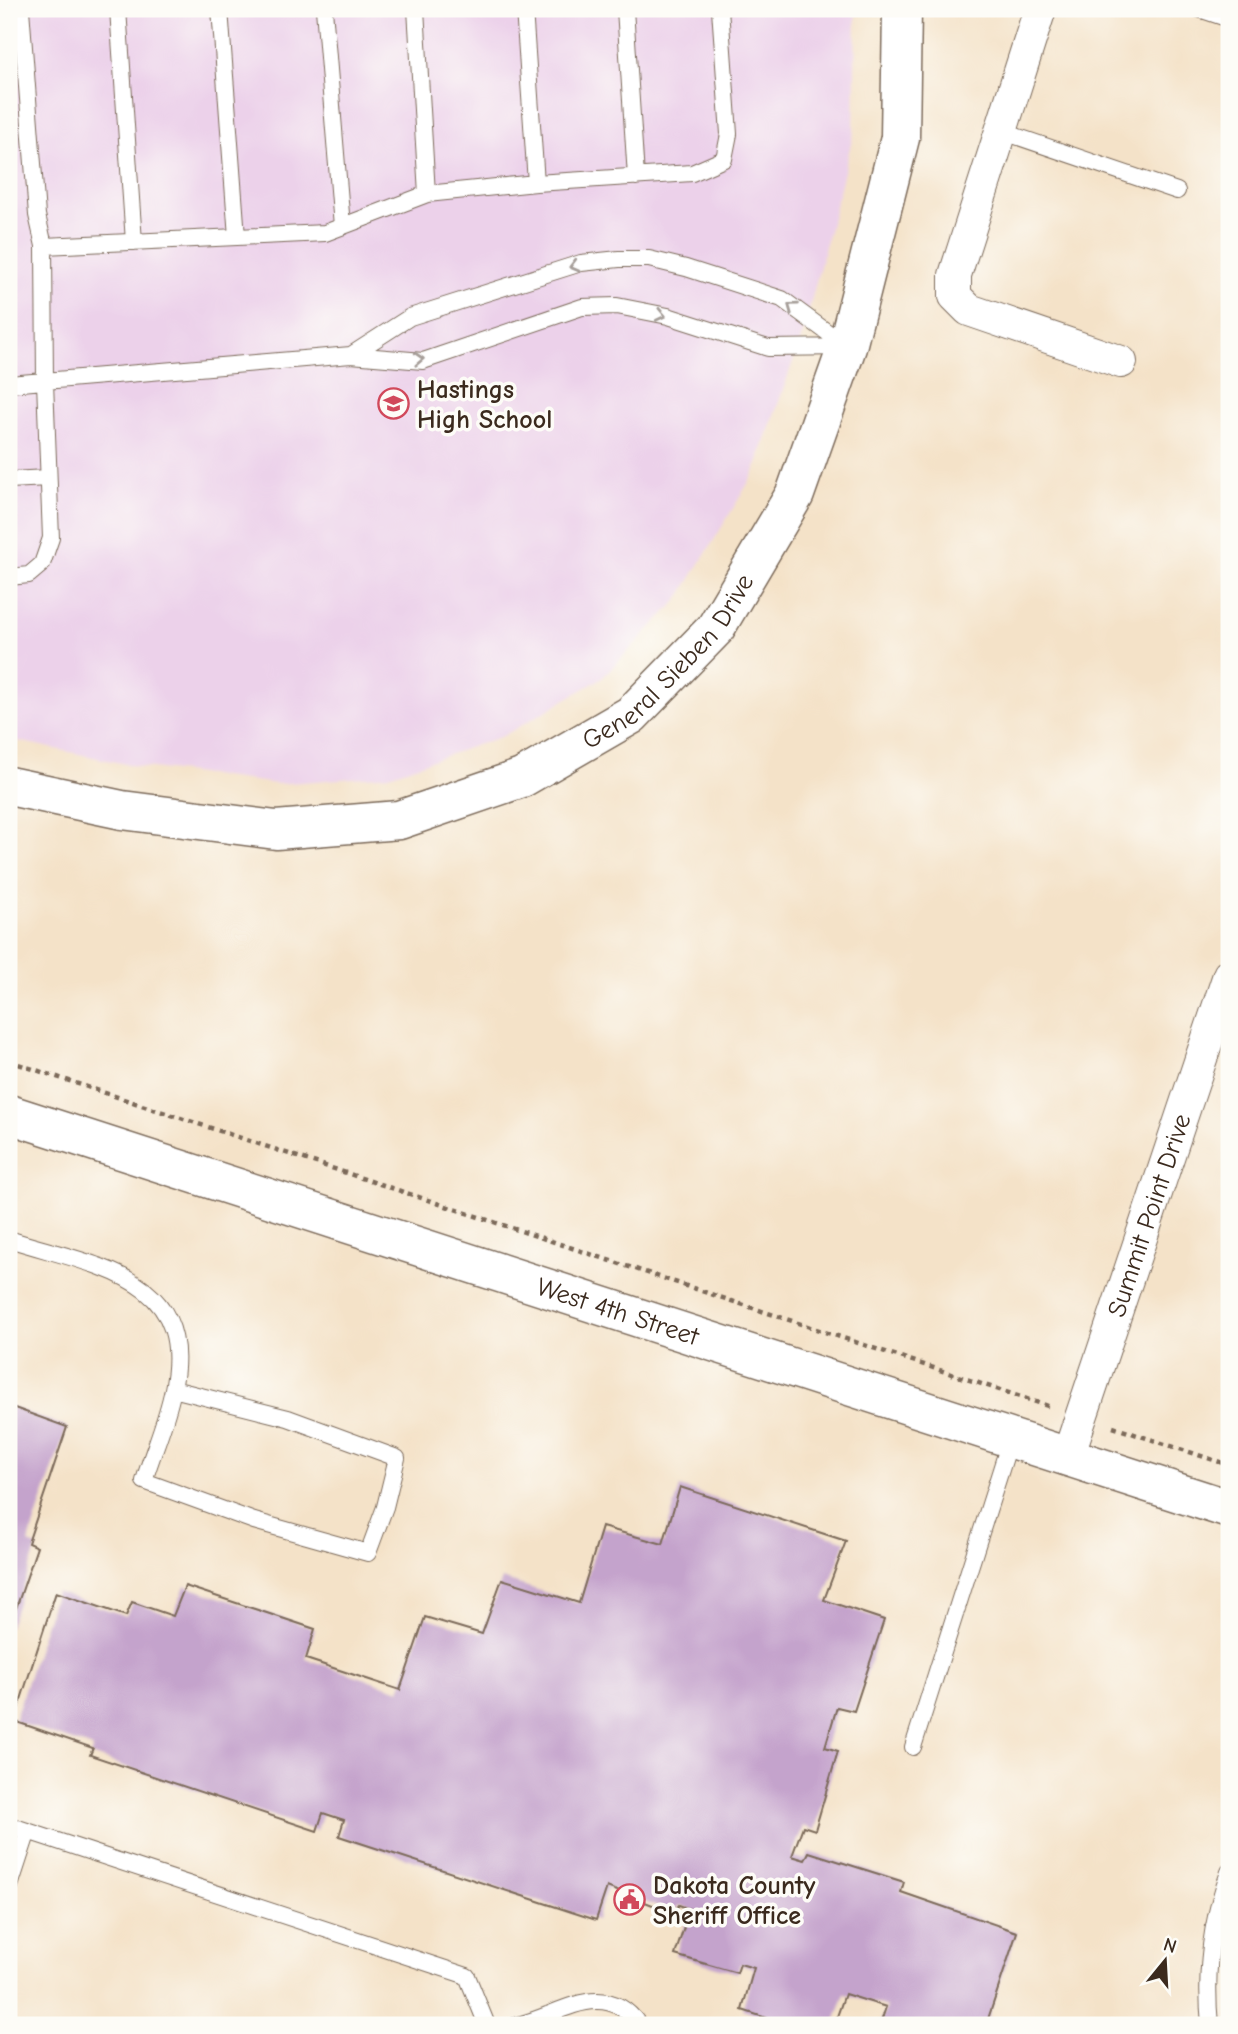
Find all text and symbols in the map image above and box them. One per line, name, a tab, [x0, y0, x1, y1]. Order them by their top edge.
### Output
one-way arrow	[568, 257, 580, 272]
one-way arrow	[787, 303, 800, 315]
one-way arrow	[655, 307, 667, 321]
one-way arrow	[414, 351, 425, 366]
place label: Hastings High School	[417, 375, 552, 435]
school or university icon: Hastings High School	[377, 387, 411, 421]
street label: General Sieben Drive	[577, 569, 760, 756]
street label: Summit Point Drive	[1102, 1110, 1197, 1321]
street label: West 4th Street	[533, 1272, 704, 1353]
place label: Dakota County Sheriff Office	[653, 1871, 816, 1931]
public building icon: Dakota County Sheriff Office	[613, 1883, 647, 1917]
north arrow	[1130, 1926, 1200, 1996]
text: N	[1161, 1933, 1179, 1958]

